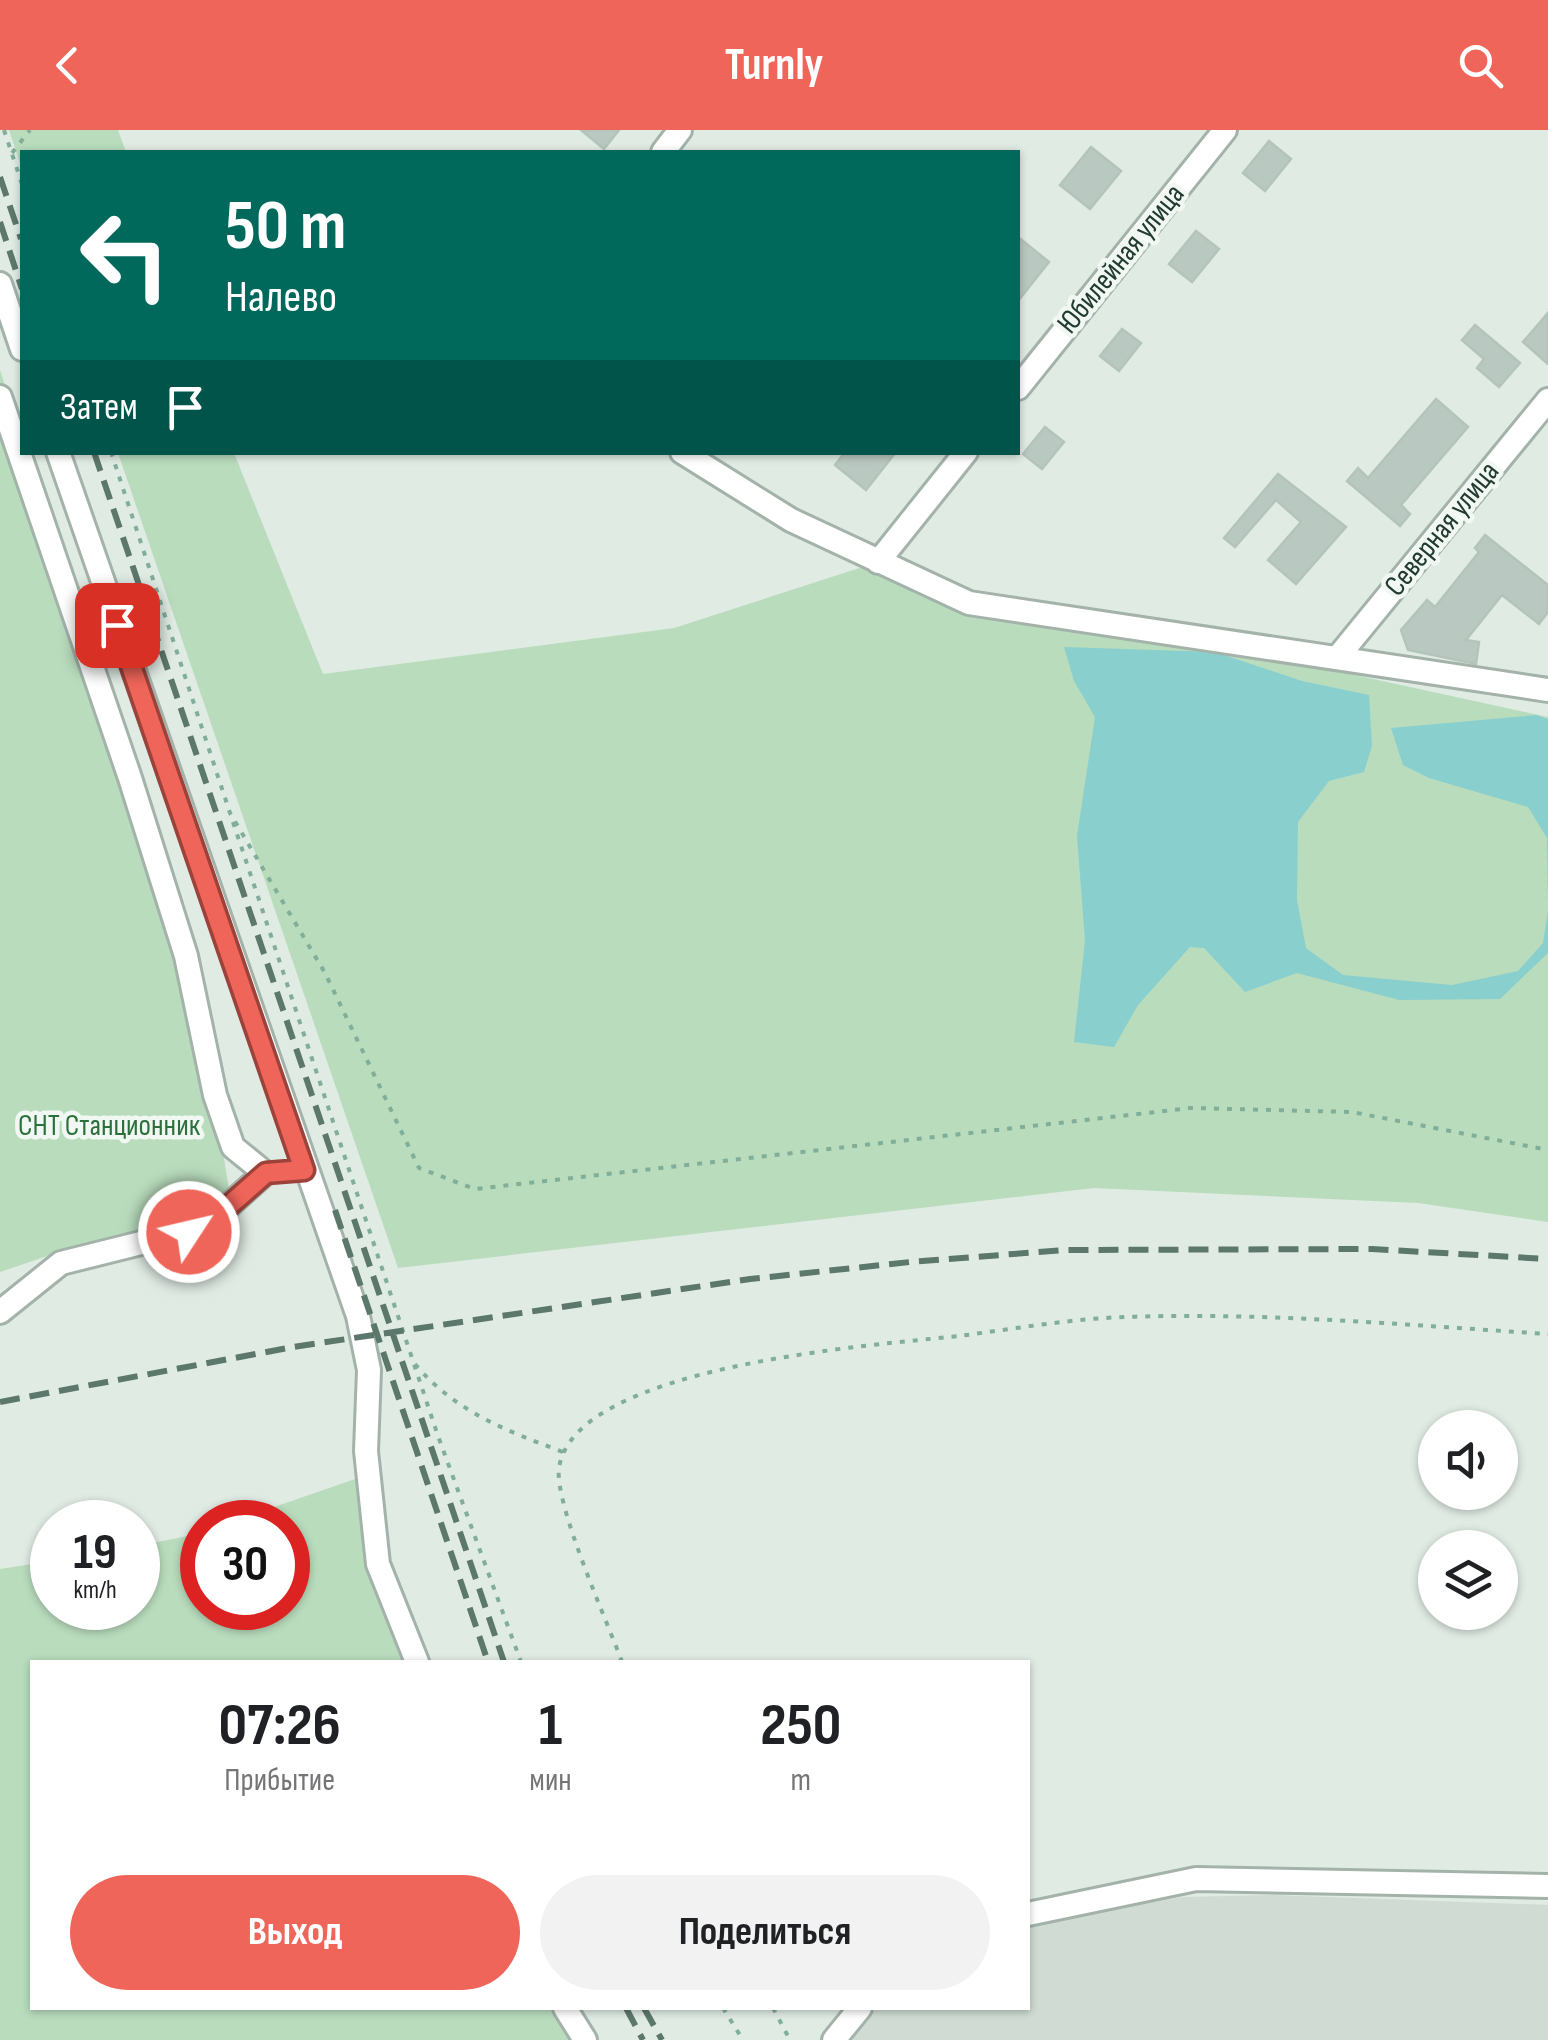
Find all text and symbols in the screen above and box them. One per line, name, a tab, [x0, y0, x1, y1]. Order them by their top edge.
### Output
icon: back	[40, 38, 95, 93]
text: Turnly	[725, 38, 823, 93]
icon: search	[1453, 38, 1508, 93]
street label: Юбилейная улица	[1050, 177, 1192, 341]
text: 50 m	[225, 185, 346, 269]
icon: left	[60, 190, 190, 320]
text: Налево	[225, 270, 337, 325]
icon: arrive	[158, 380, 213, 435]
text: Затем	[60, 385, 138, 430]
street label: Северная улица	[1377, 455, 1507, 603]
pin	[75, 583, 160, 668]
icon: arrive	[90, 598, 145, 653]
park label: СНТ Станционник	[18, 1108, 201, 1144]
position arrow	[137, 1180, 241, 1284]
map controls	[1418, 1410, 1518, 1630]
button: sound	[1418, 1410, 1518, 1510]
speed limit sign: 30	[180, 1500, 310, 1630]
text: 19	[73, 1523, 117, 1583]
button: layers	[1418, 1530, 1518, 1630]
text: km/h	[73, 1575, 117, 1606]
text: 07:26	[219, 1690, 341, 1762]
text: 1	[539, 1690, 562, 1762]
text: 250	[760, 1690, 841, 1762]
text: Прибытие	[224, 1761, 335, 1800]
text: мин	[529, 1761, 572, 1800]
text: m	[791, 1761, 811, 1800]
button: Выход	[70, 1875, 520, 1990]
button: Поделиться	[540, 1875, 990, 1990]

